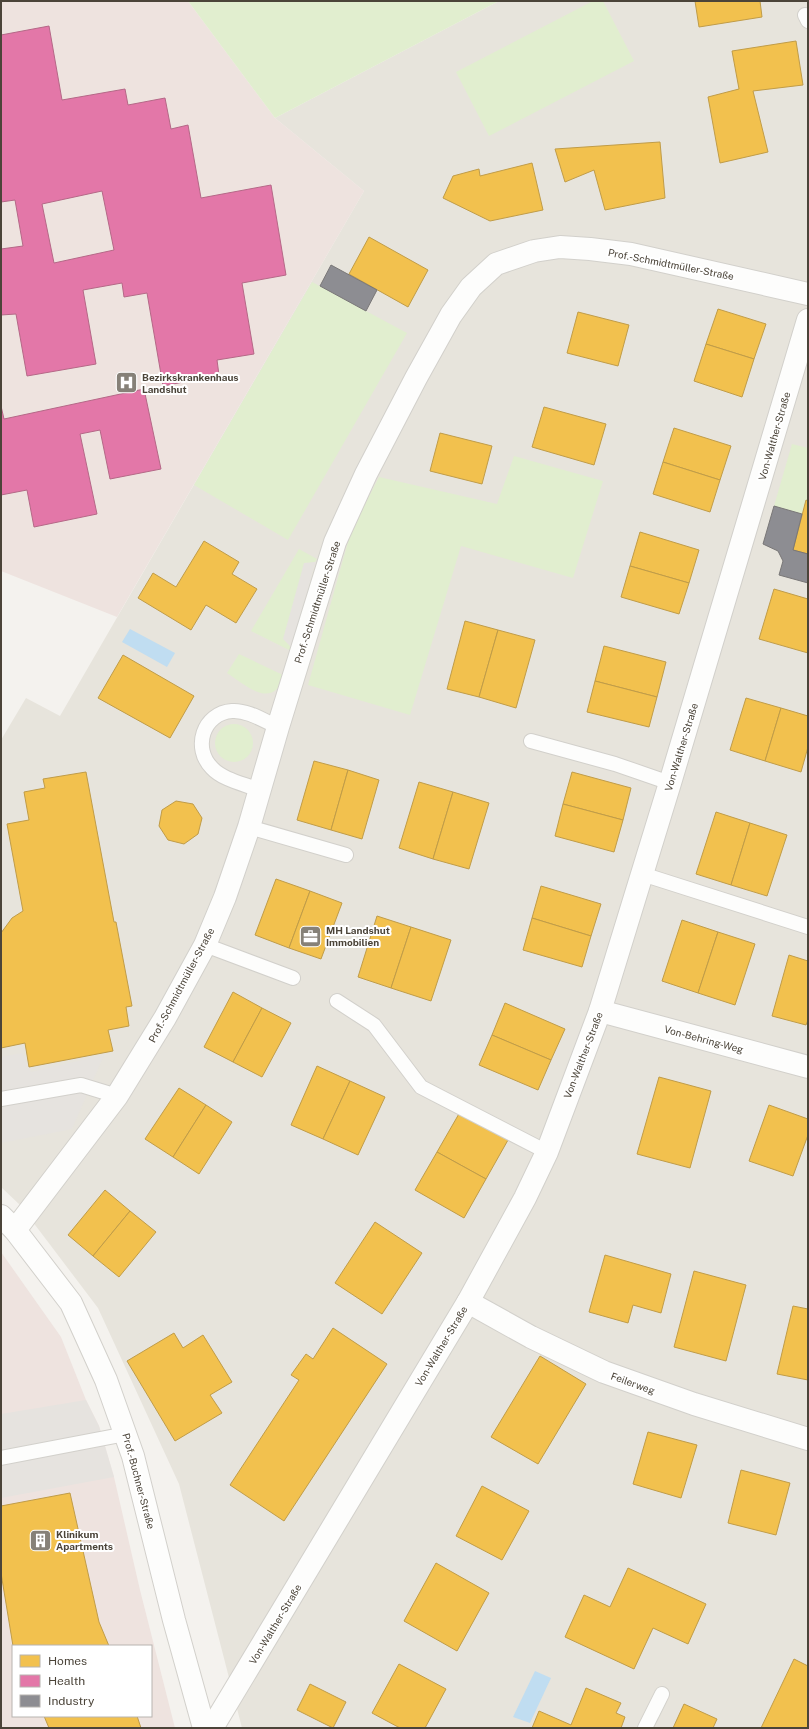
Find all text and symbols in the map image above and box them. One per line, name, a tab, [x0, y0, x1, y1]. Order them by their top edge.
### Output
street label: Prof.-Schmidtmüller-Straße	[607, 246, 735, 282]
hospital icon: Bezirkskrankenhaus Landshut	[114, 370, 140, 396]
place label: Bezirkskrankenhaus Landshut	[142, 371, 239, 395]
street label: Von-Walther-Straße	[756, 390, 792, 482]
street label: Prof.-Schmidtmüller-Straße	[292, 539, 343, 665]
street label: Von-Walther-Straße	[662, 701, 700, 792]
office icon: MH Landshut Immobilien	[298, 923, 324, 949]
place label: MH Landshut Immobilien	[326, 924, 390, 948]
street label: Prof.-Schmidtmüller-Straße	[146, 925, 217, 1044]
street label: Von-Walther-Straße	[561, 1010, 605, 1100]
street label: Von-Behring-Weg	[663, 1023, 745, 1055]
street label: Von-Walther-Straße	[412, 1303, 470, 1388]
street label: Feilerweg	[609, 1369, 657, 1397]
street label: Prof.-Buchner-Straße	[120, 1432, 158, 1531]
building icon: Klinikum Apartments	[28, 1527, 54, 1553]
place label: Klinikum Apartments	[56, 1528, 113, 1552]
street label: Von-Walther-Straße	[246, 1581, 304, 1666]
legend	[12, 1645, 152, 1717]
text: Homes	[48, 1654, 87, 1668]
text: Health	[48, 1674, 85, 1688]
text: Industry	[48, 1694, 95, 1708]

